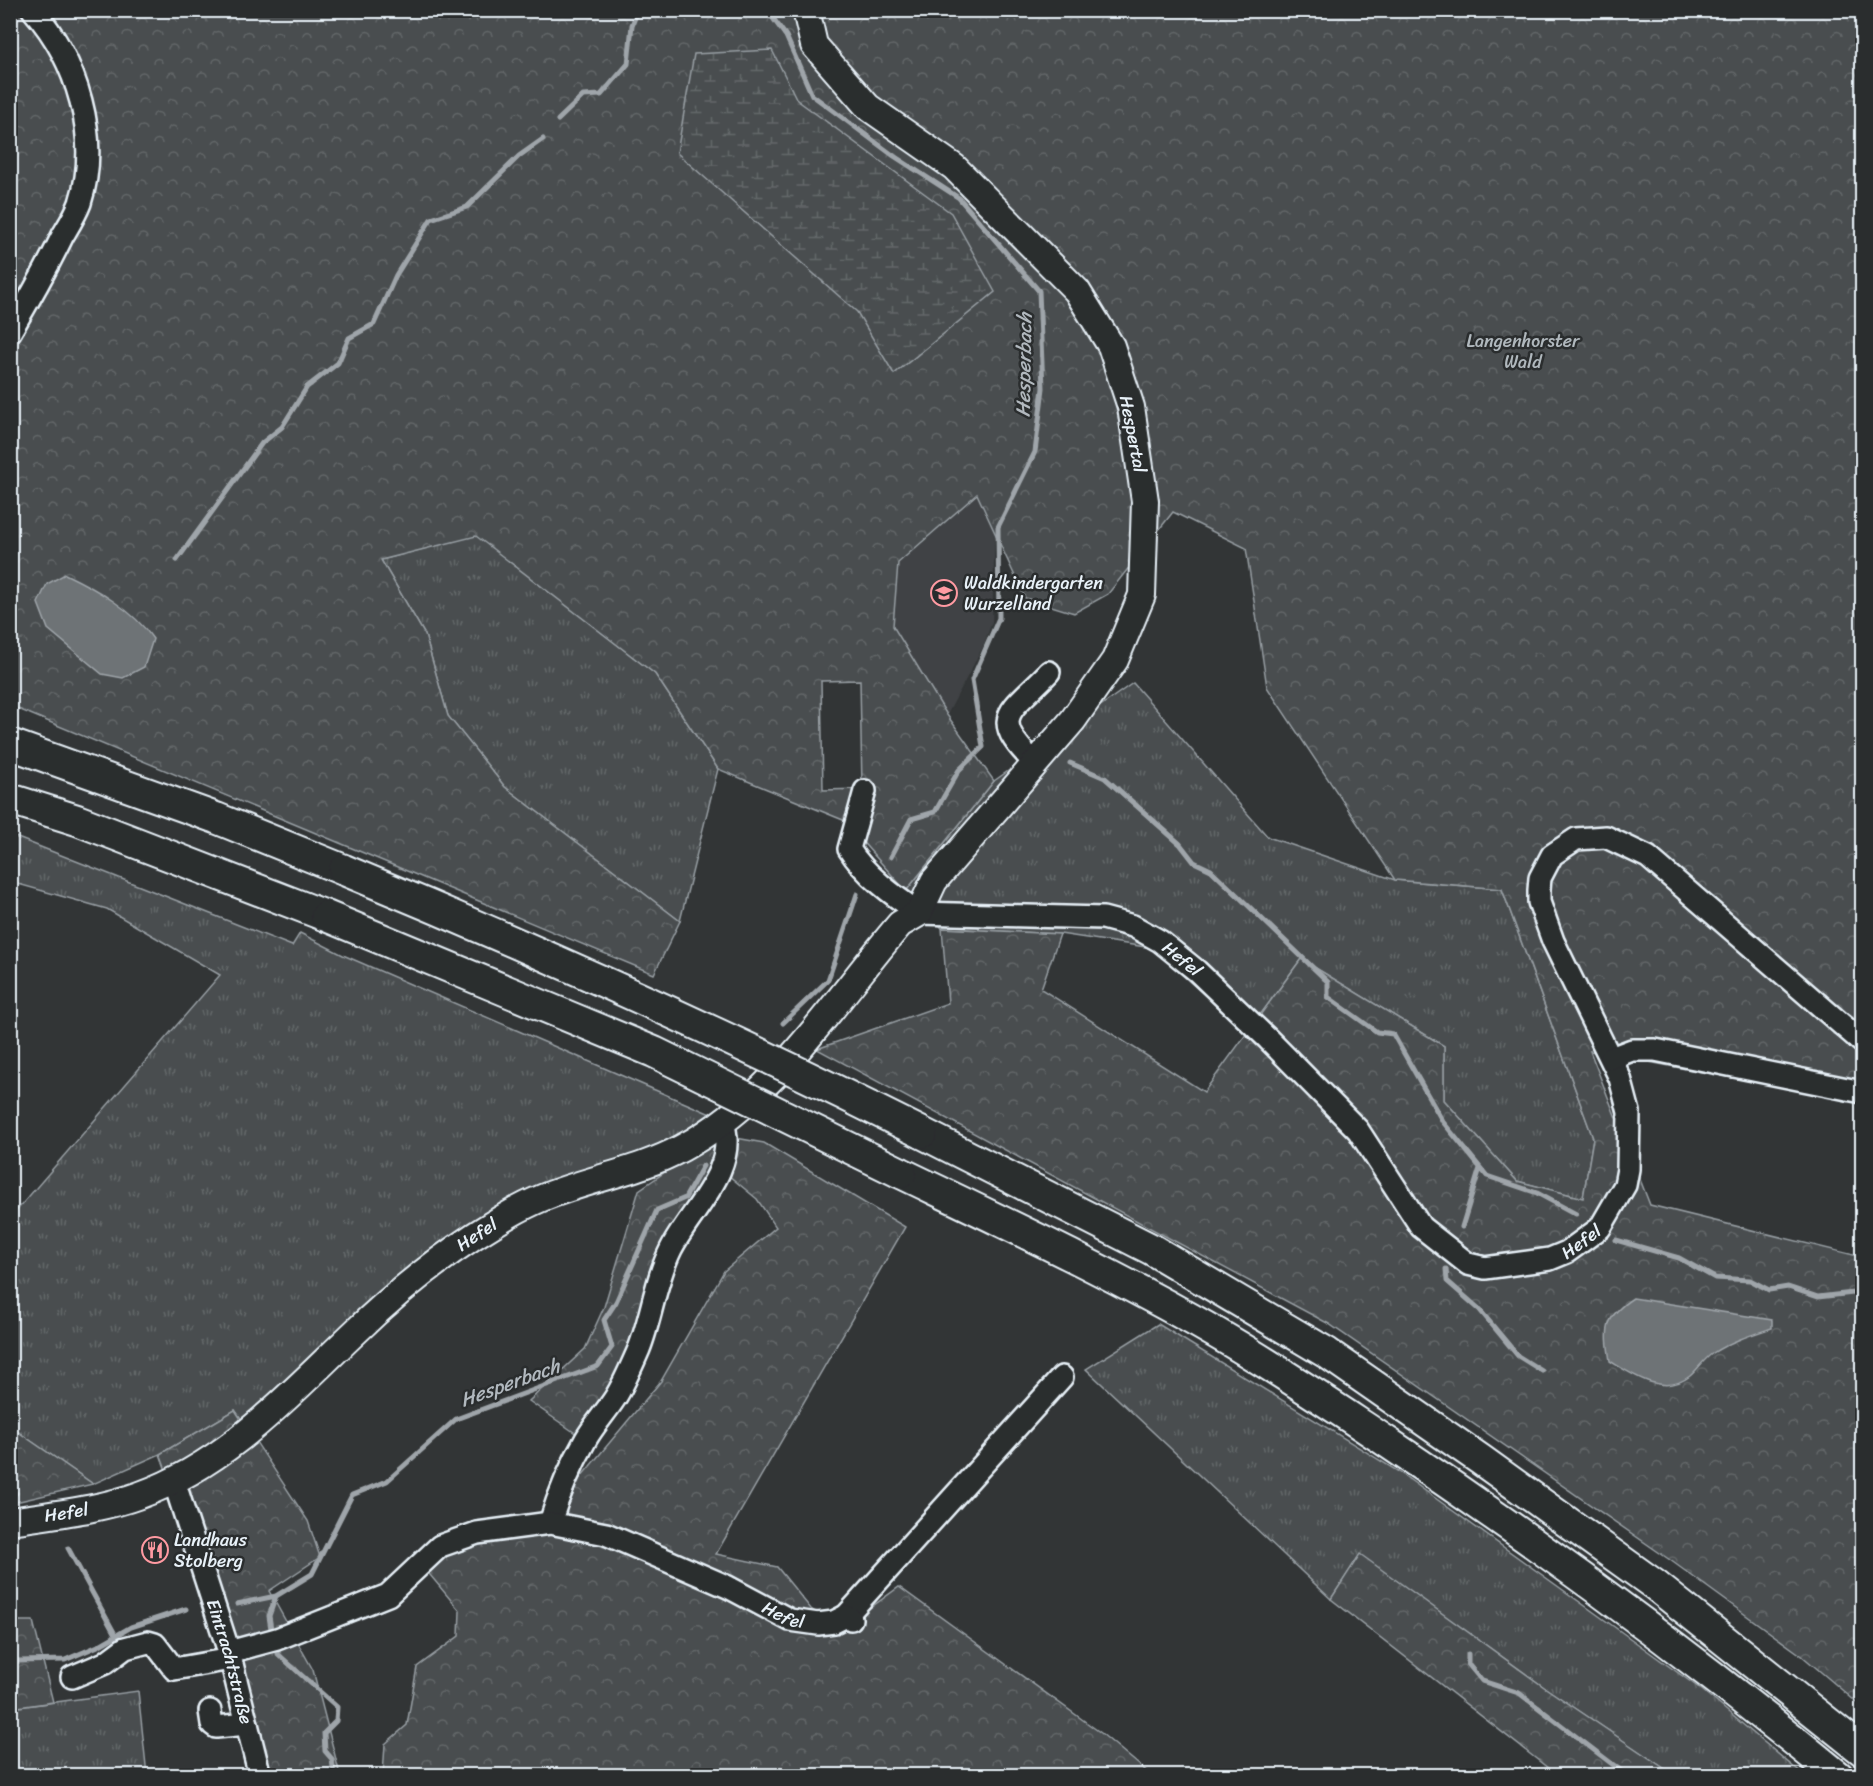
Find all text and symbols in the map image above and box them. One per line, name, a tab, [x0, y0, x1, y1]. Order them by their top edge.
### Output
water label: Hesperbach	[1006, 311, 1042, 417]
park label: Langenhorster Wald	[1467, 325, 1581, 378]
street label: Hespertal	[1110, 392, 1156, 476]
place label: Waldkindergarten Wurzelland	[964, 567, 1103, 620]
school or university icon: Waldkindergarten Wurzelland	[929, 578, 959, 608]
street label: Hefel	[1155, 932, 1211, 985]
street label: Hefel	[449, 1208, 505, 1260]
street label: Hefel	[1554, 1215, 1609, 1268]
water label: Hesperbach	[455, 1348, 566, 1417]
street label: Hefel	[42, 1493, 92, 1532]
place label: Landhaus Stolberg	[174, 1524, 248, 1577]
restaurant icon: Landhaus Stolberg	[140, 1535, 170, 1565]
street label: Hefel	[756, 1592, 807, 1638]
street label: Eintrachtstraße	[197, 1595, 262, 1728]

